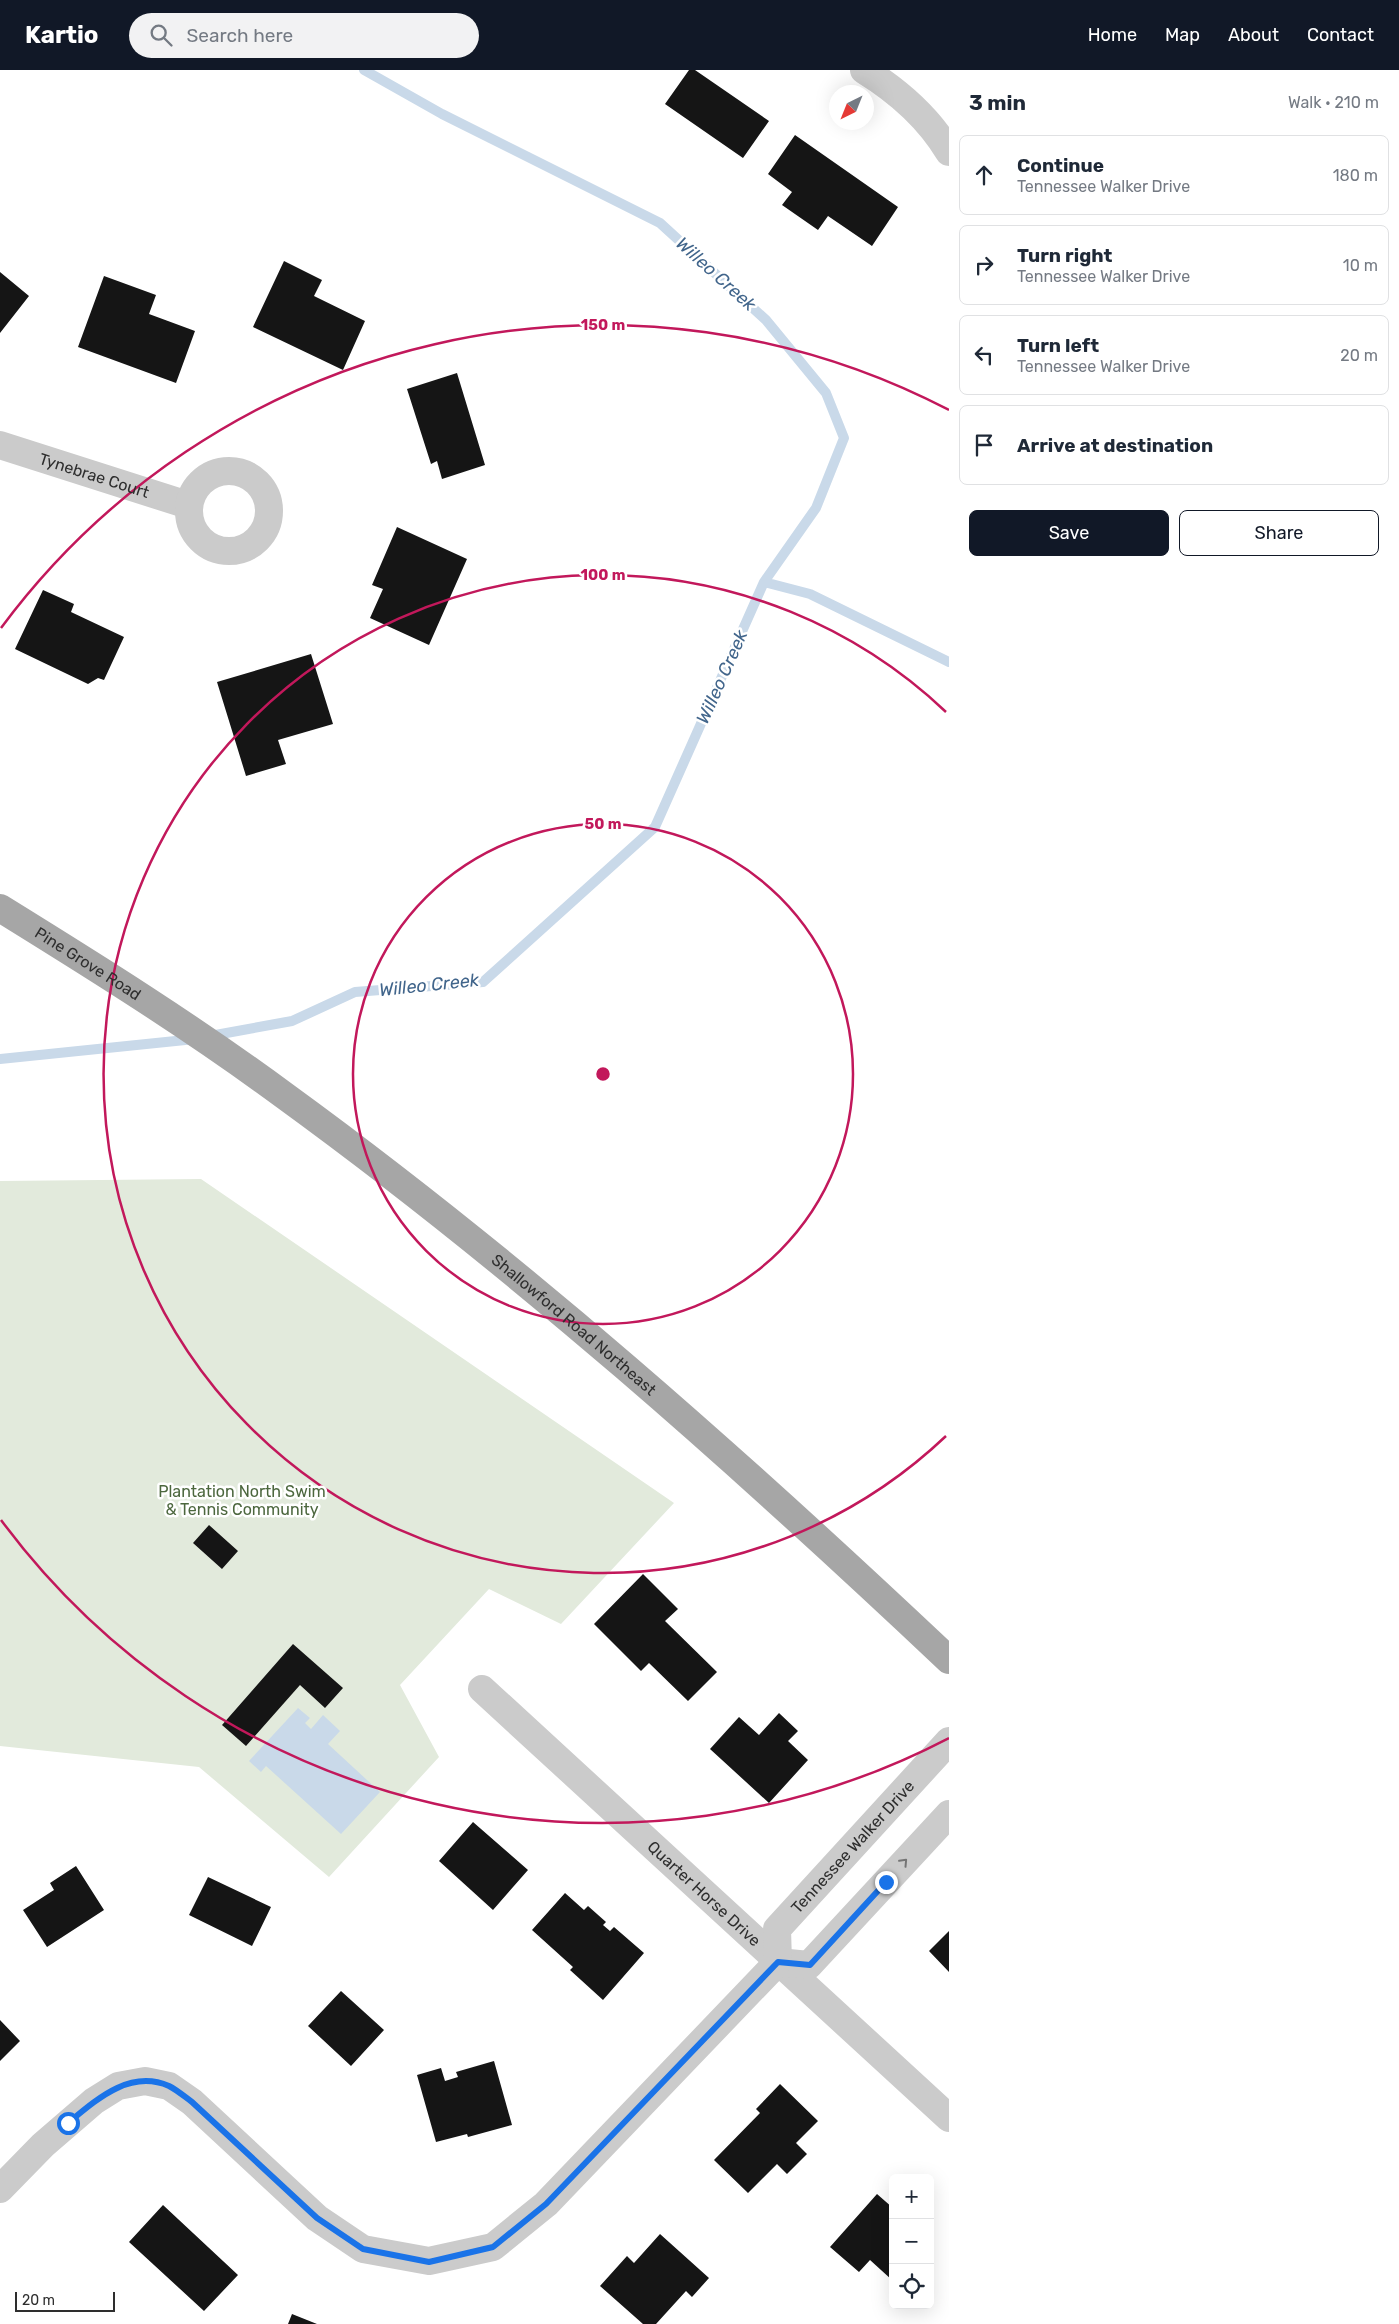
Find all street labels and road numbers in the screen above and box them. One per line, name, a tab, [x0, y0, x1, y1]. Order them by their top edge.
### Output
street label: Tynebrae Court	[37, 449, 152, 502]
street label: Pine Grove Road	[32, 923, 145, 1004]
street label: Shallowford Road Northeast	[488, 1250, 660, 1399]
street label: Tennessee Walker Drive	[787, 1776, 918, 1917]
street label: Quarter Horse Drive	[644, 1837, 765, 1950]

